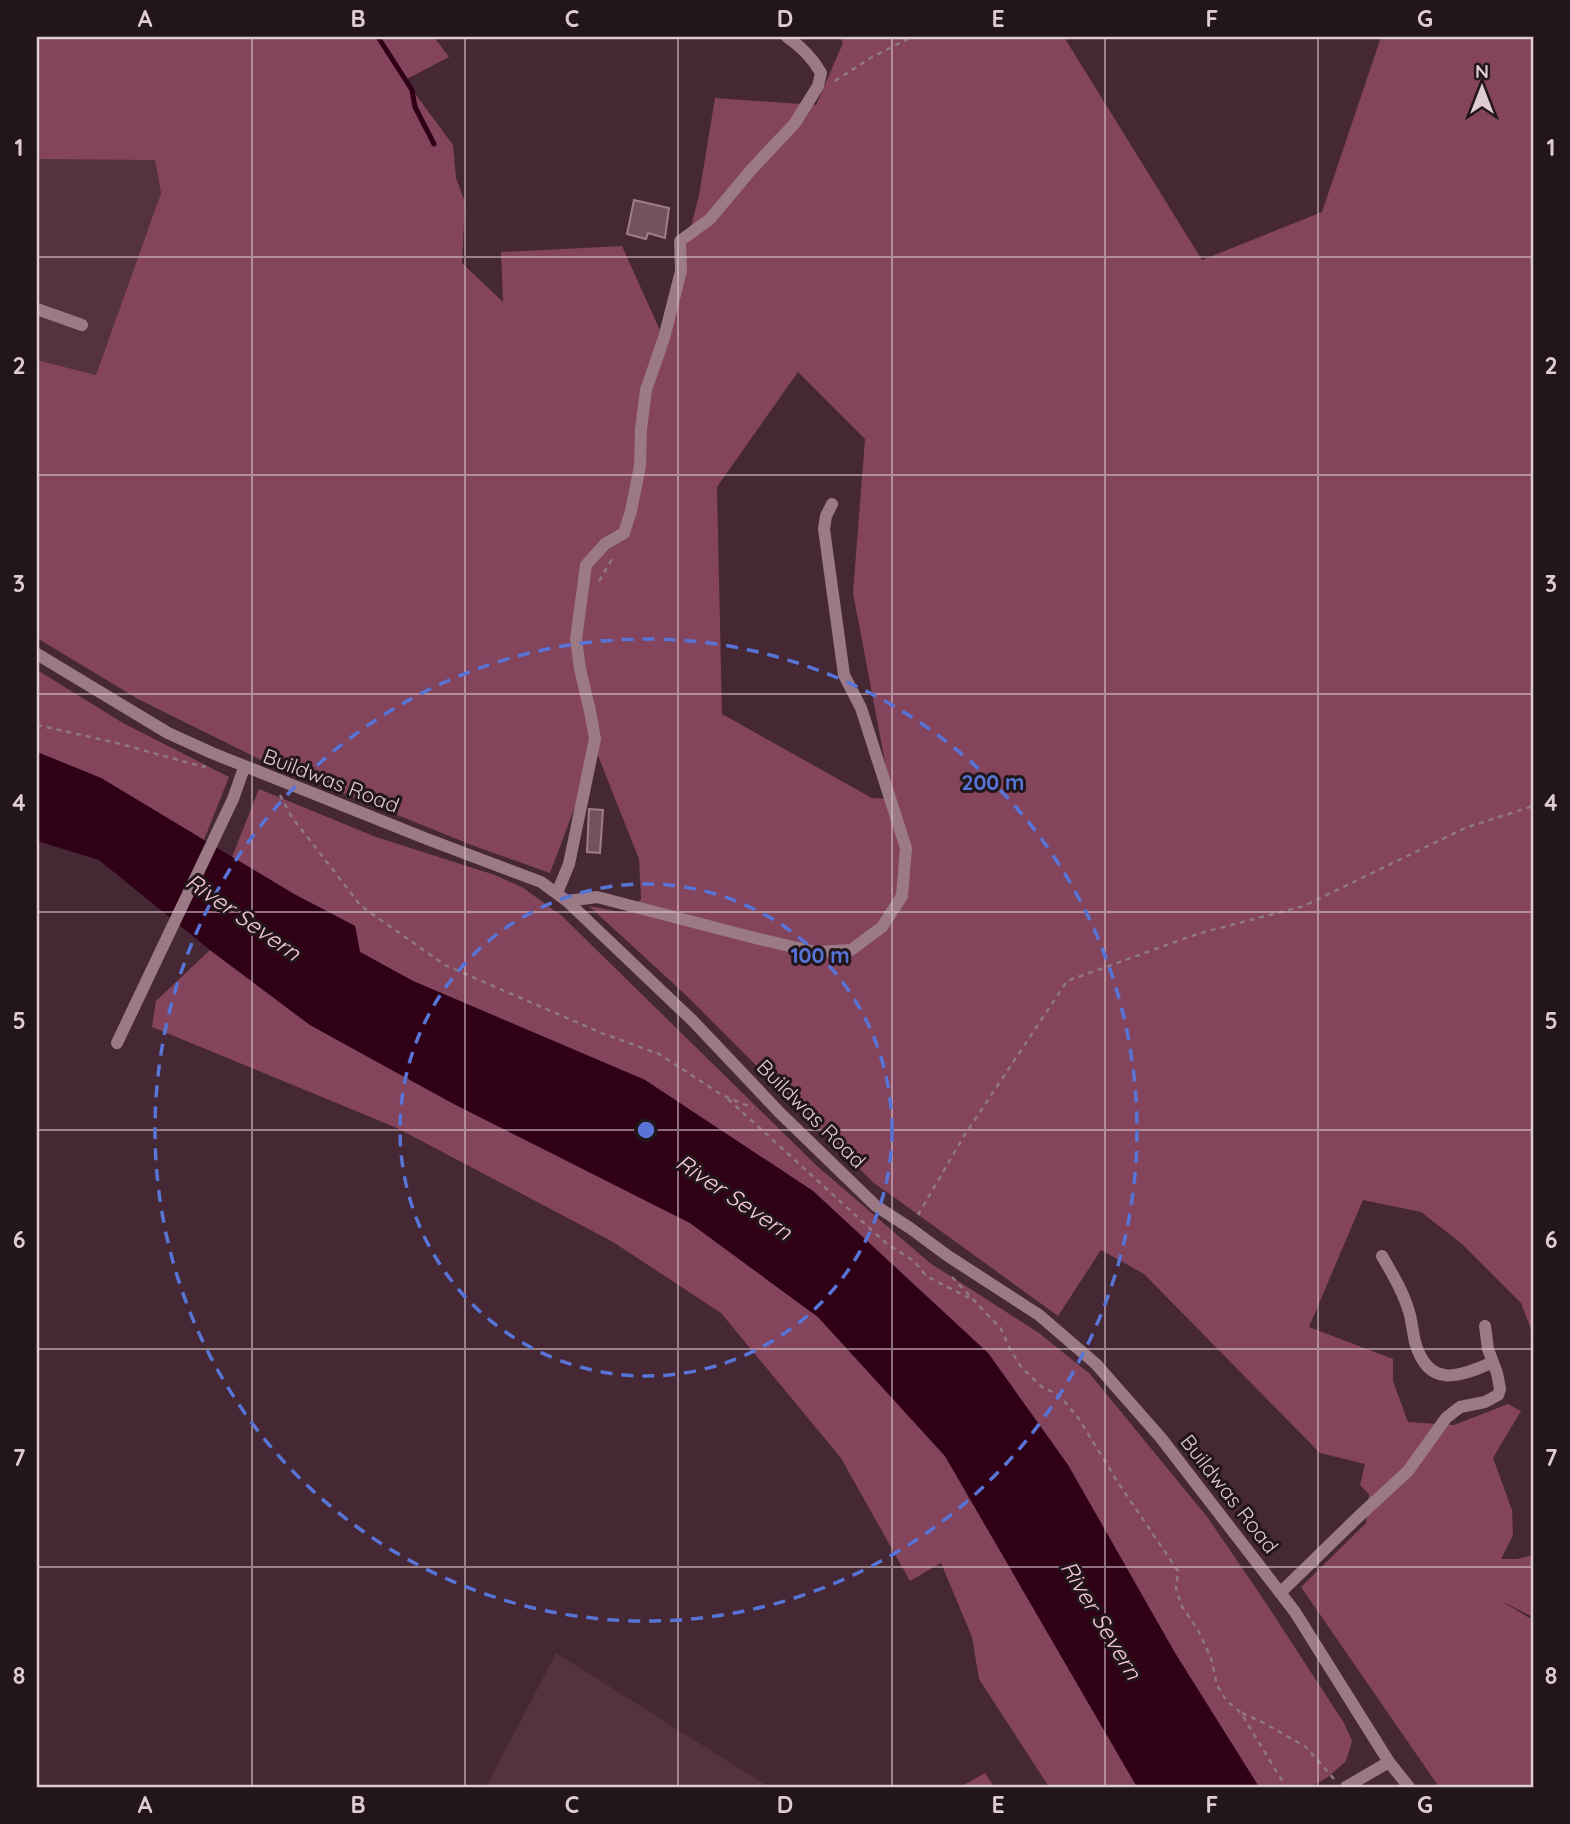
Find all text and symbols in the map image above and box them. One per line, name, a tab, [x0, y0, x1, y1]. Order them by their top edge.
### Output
text: A	[138, 4, 153, 33]
text: B	[350, 4, 366, 33]
text: C	[565, 4, 579, 33]
text: D	[777, 4, 793, 33]
text: E	[991, 4, 1005, 33]
text: F	[1206, 4, 1218, 33]
text: G	[1417, 4, 1433, 33]
north arrow	[1448, 52, 1518, 122]
text: N	[1475, 59, 1489, 83]
text: 1	[15, 133, 23, 162]
text: 1	[1547, 133, 1555, 162]
text: 2	[12, 351, 26, 380]
text: 2	[1544, 351, 1558, 380]
text: 3	[13, 569, 25, 598]
text: 3	[1545, 569, 1557, 598]
street label: Buildwas Road	[260, 742, 403, 818]
text: 200 m	[962, 769, 1024, 795]
text: 4	[12, 788, 26, 817]
text: 4	[1544, 788, 1558, 817]
water label: River Severn	[180, 866, 307, 967]
text: 100 m	[790, 942, 850, 968]
text: 5	[12, 1006, 26, 1035]
text: 5	[1544, 1006, 1558, 1035]
street label: Buildwas Road	[752, 1053, 872, 1173]
centre of rings	[634, 1118, 658, 1142]
water label: River Severn	[671, 1147, 798, 1246]
text: 6	[13, 1225, 25, 1254]
text: 6	[1545, 1225, 1557, 1254]
street label: Buildwas Road	[1175, 1429, 1284, 1558]
text: 7	[13, 1443, 26, 1472]
text: 7	[1545, 1443, 1558, 1472]
water label: River Severn	[1055, 1555, 1149, 1685]
text: 8	[13, 1661, 25, 1690]
text: 8	[1545, 1661, 1557, 1690]
text: A	[138, 1790, 153, 1819]
text: B	[350, 1790, 366, 1819]
text: C	[565, 1790, 579, 1819]
text: D	[777, 1790, 793, 1819]
text: E	[991, 1790, 1005, 1819]
text: F	[1206, 1790, 1218, 1819]
text: G	[1417, 1790, 1433, 1819]

